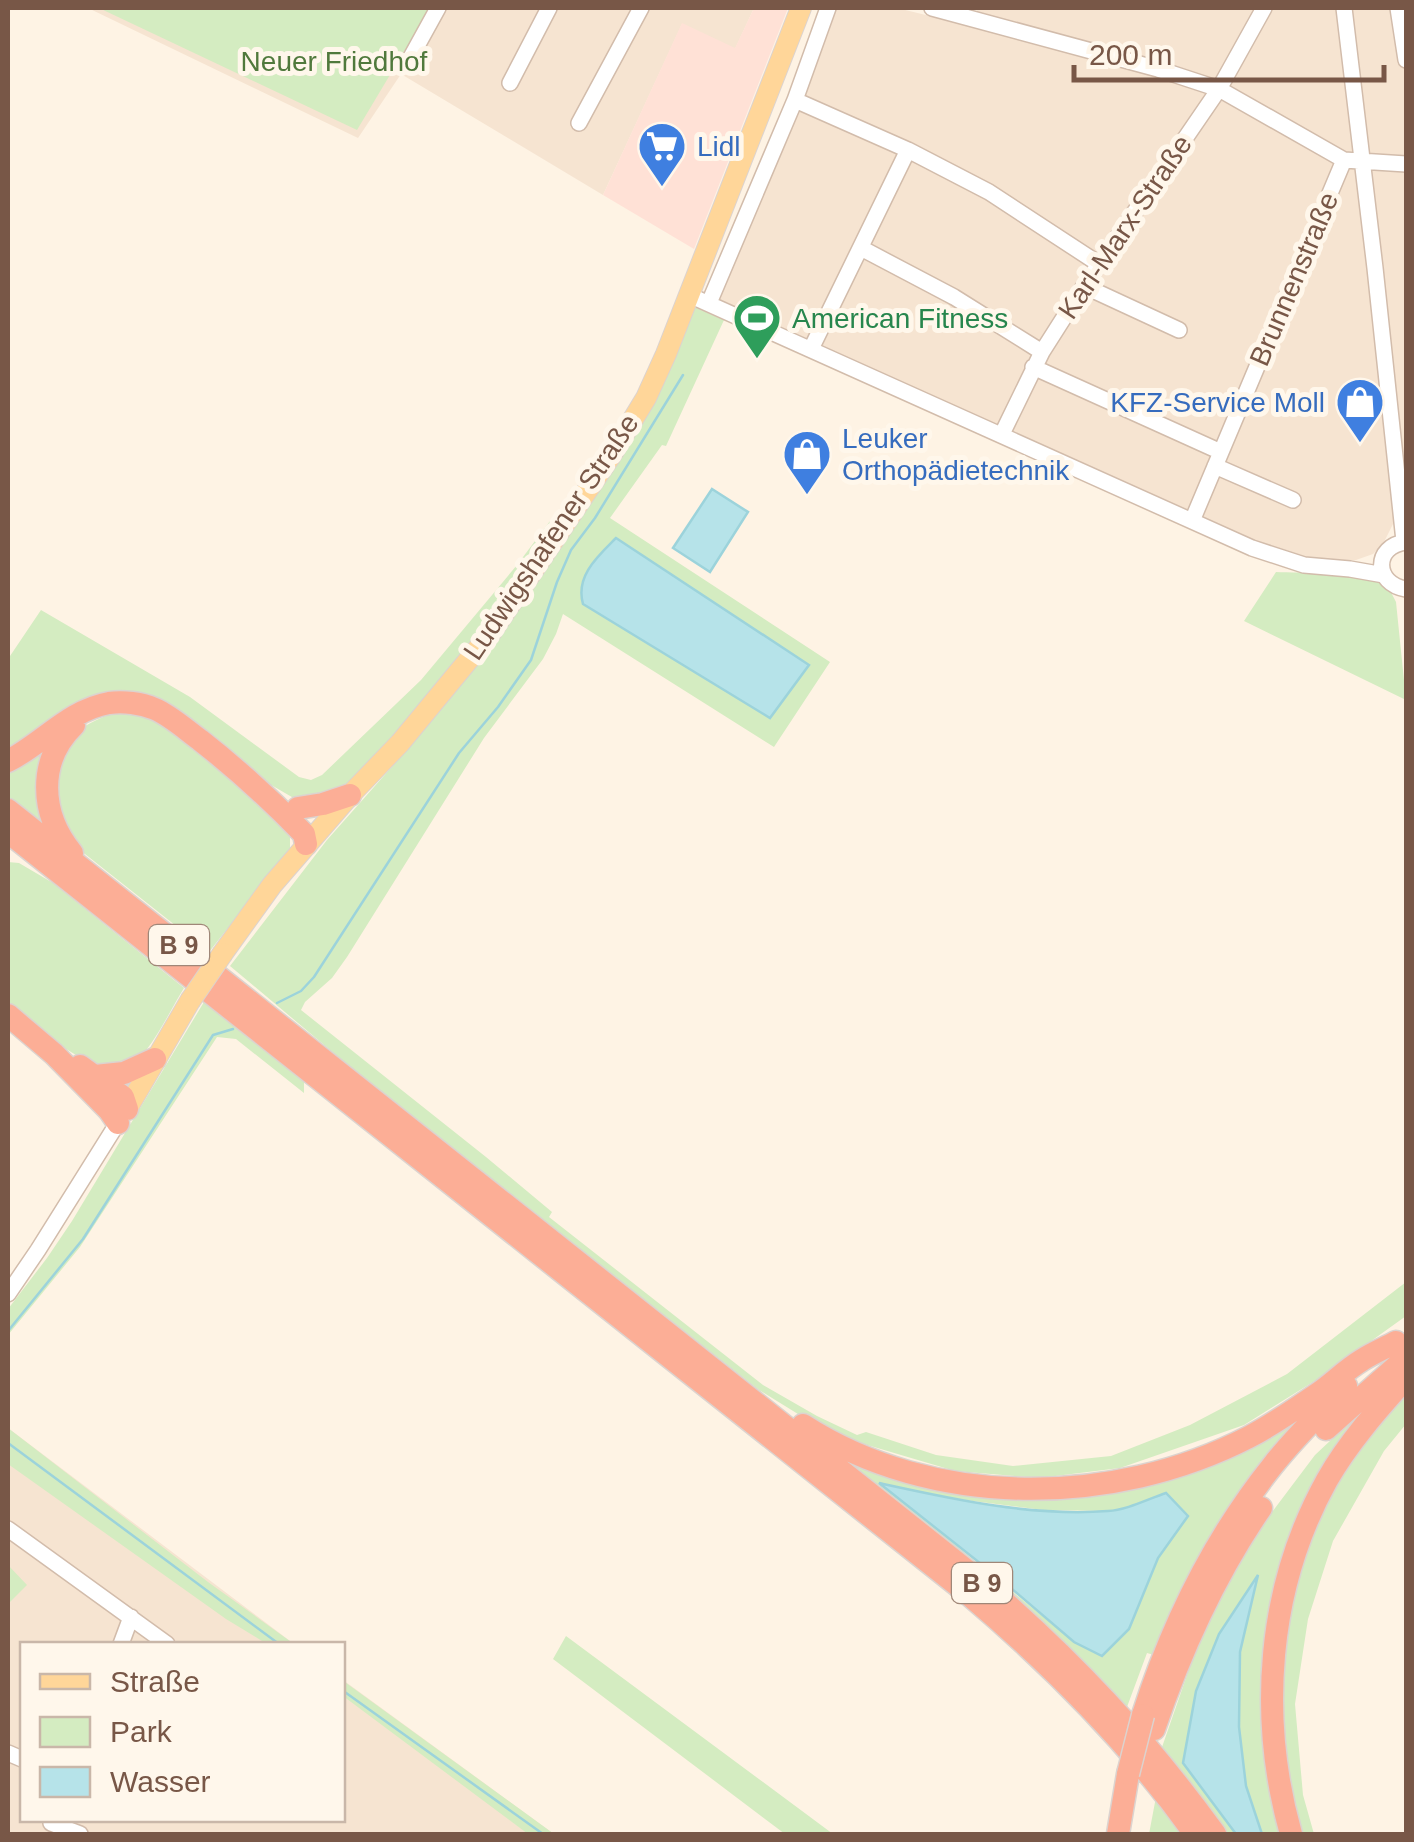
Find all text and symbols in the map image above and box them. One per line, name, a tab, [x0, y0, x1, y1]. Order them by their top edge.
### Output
scale bar	[1074, 20, 1384, 82]
text: 200 m	[1089, 38, 1172, 71]
park label: Neuer Friedhof	[241, 46, 428, 77]
supermarket icon: Lidl	[636, 120, 688, 188]
street label: Karl-Marx-Straße	[1052, 129, 1198, 325]
place label: Lidl	[697, 131, 741, 162]
street label: Brunnenstraße	[1244, 188, 1344, 370]
sports icon: American Fitness	[731, 292, 783, 360]
place label: American Fitness	[792, 303, 1008, 334]
shop icon: KFZ-Service Moll	[1334, 376, 1386, 444]
place label: KFZ-Service Moll	[1110, 387, 1325, 418]
street label: Ludwigshafener Straße	[457, 408, 645, 666]
place label: Leuker Orthopädietechnik	[842, 423, 1070, 486]
shop icon: Leuker Orthopädietechnik	[781, 428, 833, 496]
road number: B 9	[149, 925, 209, 965]
road number: B 9	[952, 1563, 1012, 1603]
legend	[20, 1642, 345, 1822]
text: Straße	[110, 1665, 200, 1698]
text: Park	[110, 1715, 173, 1748]
text: Wasser	[110, 1765, 211, 1798]

